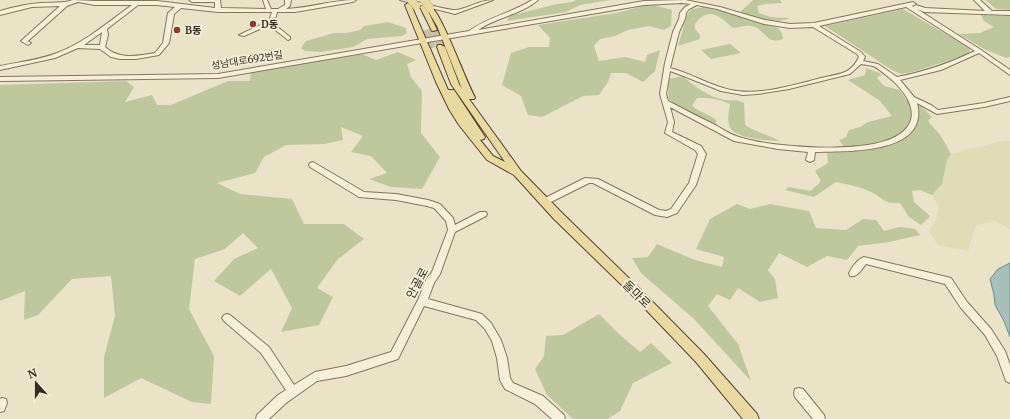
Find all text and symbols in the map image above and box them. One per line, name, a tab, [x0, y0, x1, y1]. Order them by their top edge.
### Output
place label: D동	[261, 18, 278, 31]
marker: D동	[248, 19, 258, 29]
place label: B동	[185, 24, 201, 37]
marker: B동	[172, 25, 182, 35]
street label: 성남대로692번길	[210, 48, 284, 72]
street label: 안골로	[403, 265, 431, 301]
street label: 돌마로	[620, 277, 654, 311]
north arrow	[16, 363, 56, 403]
text: N	[26, 365, 39, 382]

